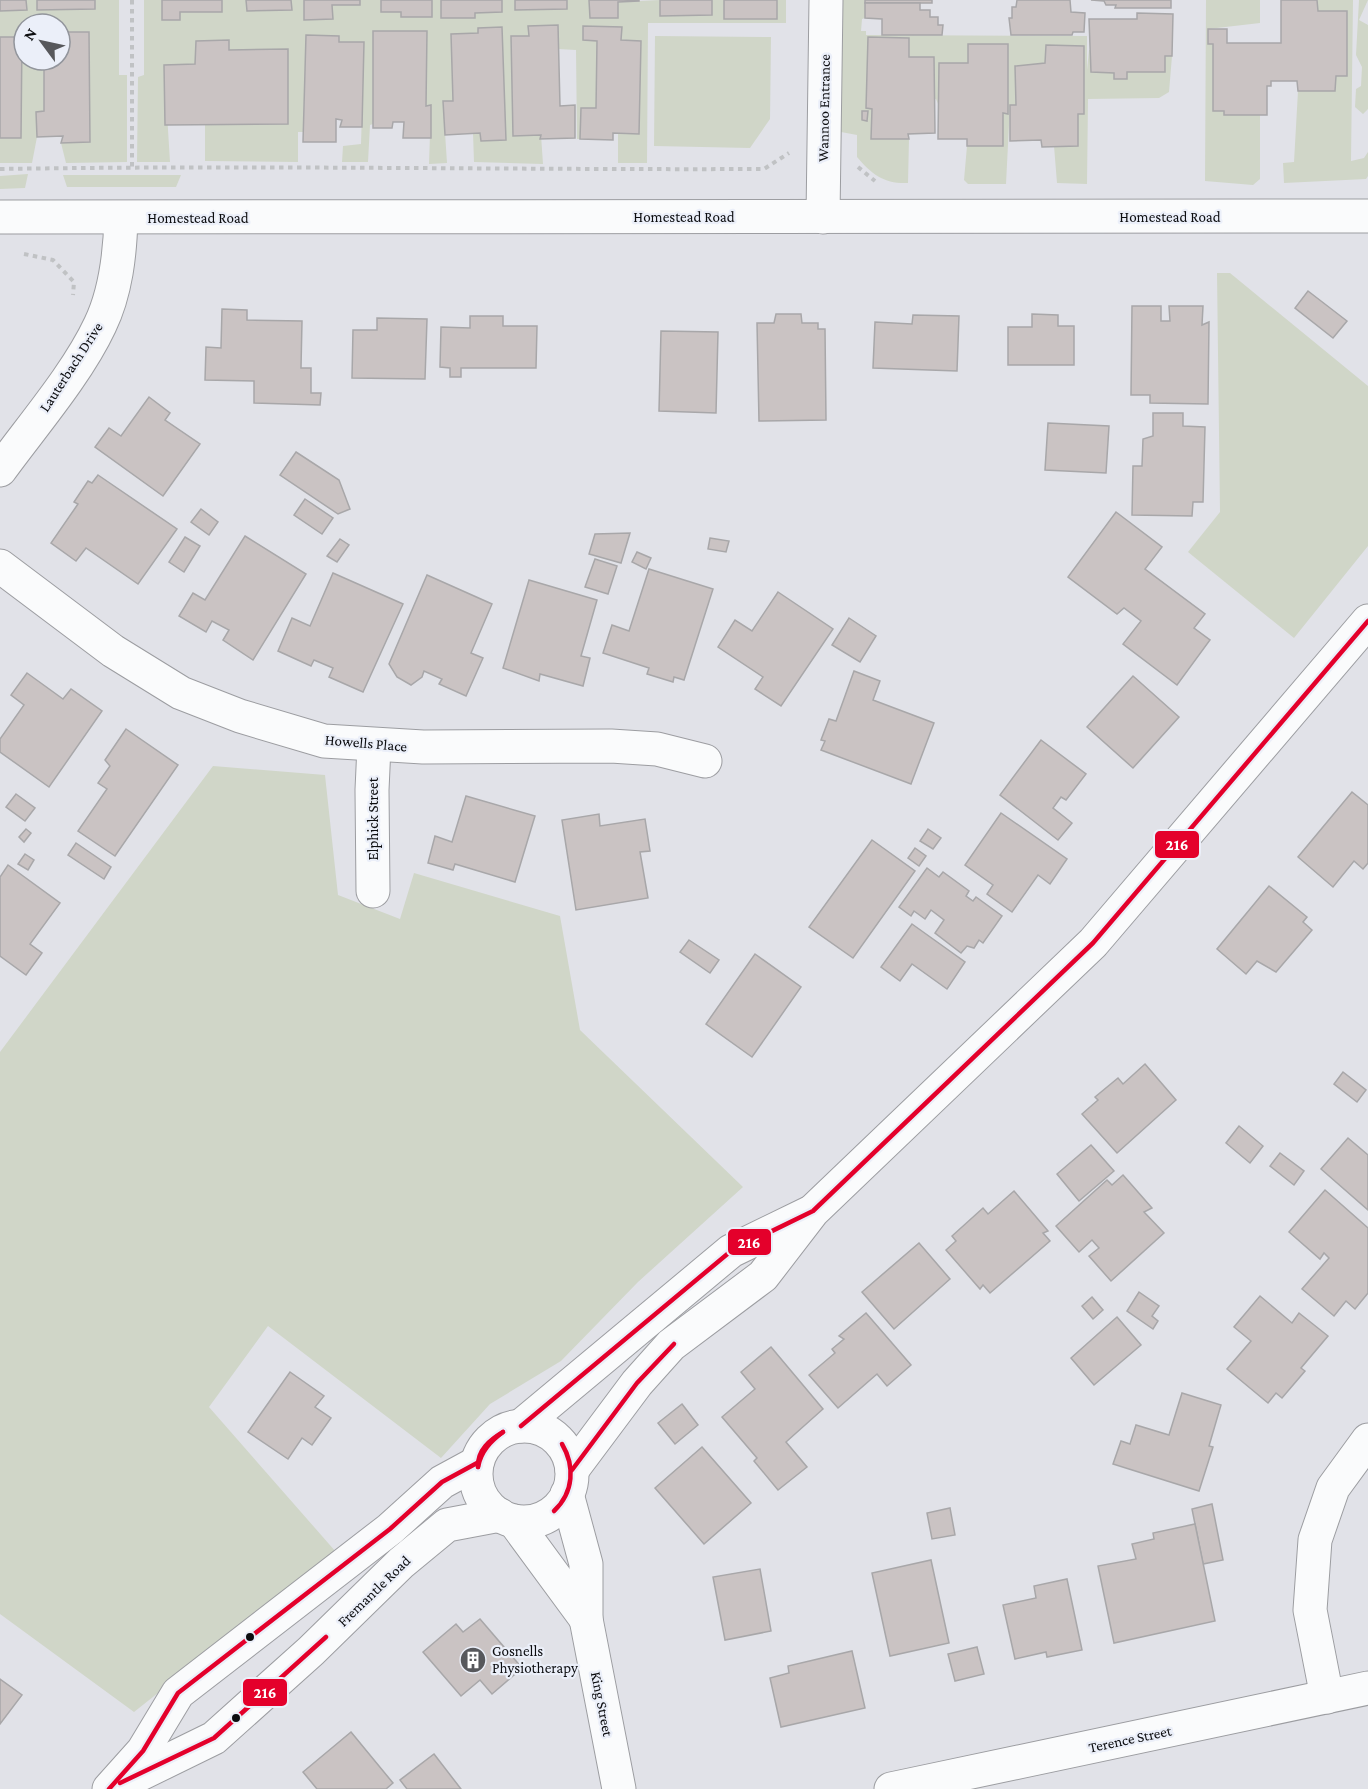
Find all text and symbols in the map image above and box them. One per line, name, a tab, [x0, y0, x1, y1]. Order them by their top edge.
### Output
north arrow	[12, 12, 72, 72]
text: N	[20, 25, 40, 43]
street label: Wannoo Entrance	[815, 54, 833, 162]
street label: Homestead Road	[633, 209, 735, 225]
street label: Homestead Road	[1119, 209, 1221, 225]
street label: Homestead Road	[147, 210, 249, 226]
street label: Lauterbach Drive	[36, 319, 106, 415]
street label: Howells Place	[324, 731, 408, 755]
street label: Elphick Street	[365, 776, 382, 861]
line badge: 216	[1154, 830, 1200, 859]
text: 216	[1166, 836, 1188, 853]
line badge: 216	[727, 1228, 772, 1256]
text: 216	[738, 1234, 760, 1251]
street label: Fremantle Road	[334, 1552, 414, 1630]
unlabelled marker	[244, 1631, 256, 1643]
place label: Gosnells Physiotherapy	[492, 1643, 578, 1677]
building icon: Gosnells Physiotherapy	[458, 1645, 488, 1675]
street label: King Street	[587, 1670, 616, 1739]
line badge: 216	[242, 1678, 288, 1707]
text: 216	[254, 1684, 276, 1701]
unlabelled marker	[230, 1712, 242, 1724]
street label: Terence Street	[1087, 1722, 1174, 1756]

